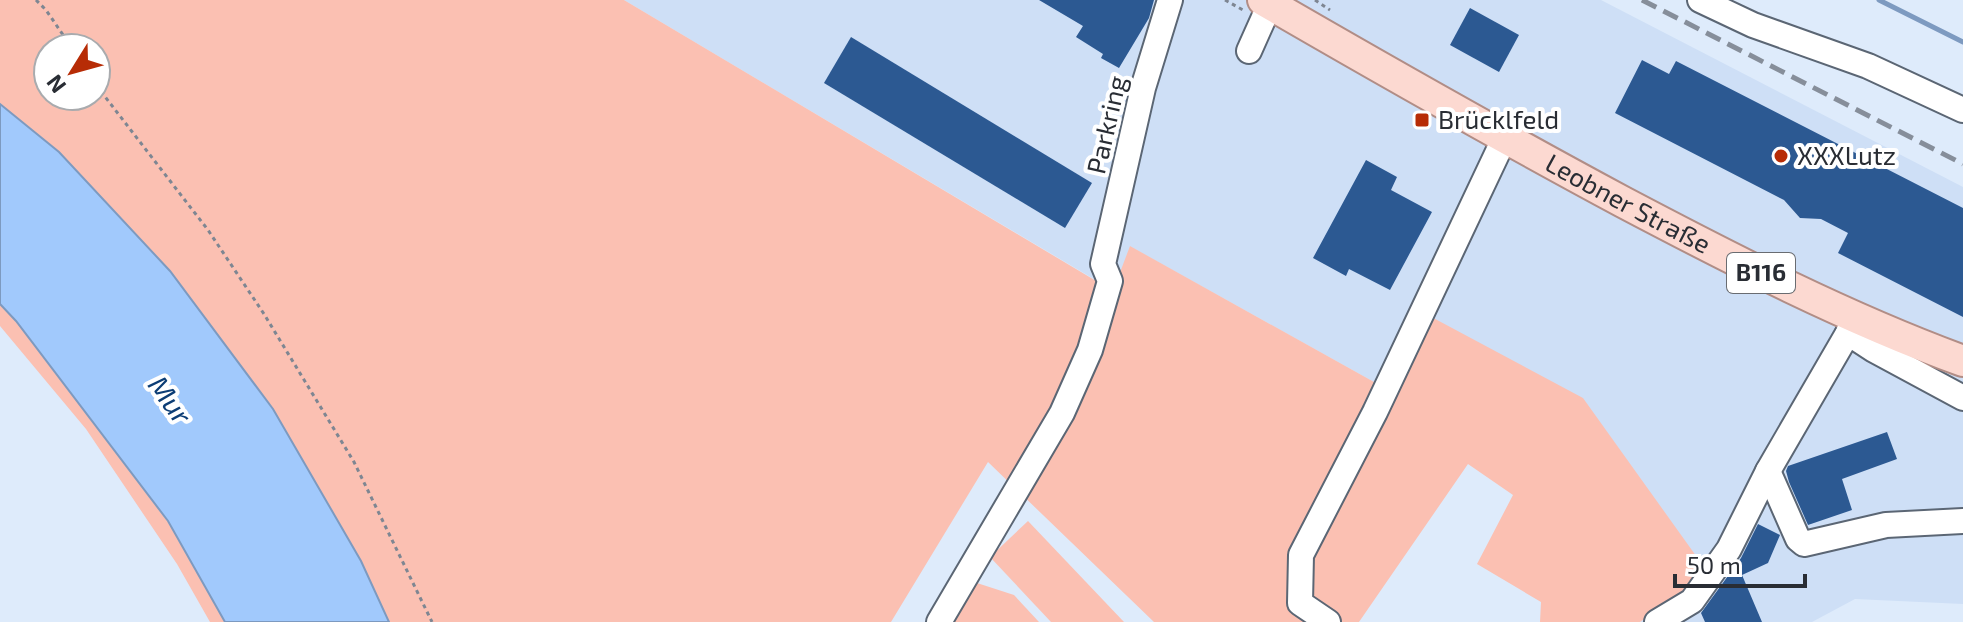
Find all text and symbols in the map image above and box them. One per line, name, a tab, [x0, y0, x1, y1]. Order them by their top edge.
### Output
north arrow	[32, 32, 112, 112]
text: N	[40, 70, 70, 99]
street label: Parkring	[1079, 73, 1132, 177]
place label: Brücklfeld	[1438, 103, 1559, 134]
marker: Brücklfeld	[1413, 111, 1431, 129]
place label: XXXLutz	[1797, 139, 1896, 170]
street label: Leobner Straße	[1541, 146, 1716, 259]
marker: XXXLutz	[1772, 147, 1790, 165]
road number: B116	[1727, 253, 1795, 293]
water label: Mur	[142, 369, 200, 431]
scale bar	[1675, 538, 1805, 588]
text: 50 m	[1687, 550, 1741, 579]

